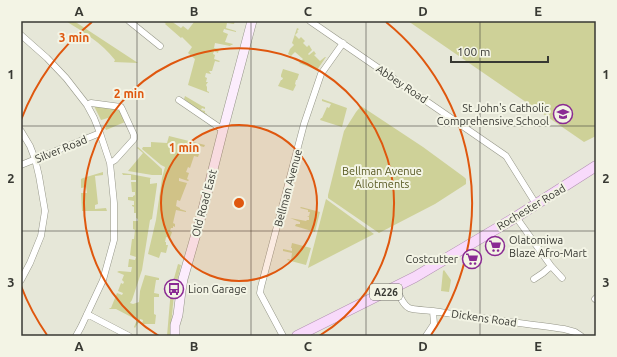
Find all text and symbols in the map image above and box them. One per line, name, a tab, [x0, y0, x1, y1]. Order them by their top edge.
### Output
text: A	[74, 4, 84, 18]
text: B	[190, 4, 199, 18]
text: C	[304, 4, 313, 18]
text: D	[418, 4, 428, 18]
text: E	[534, 4, 542, 18]
text: 3 min	[59, 31, 89, 44]
scale bar	[451, 38, 548, 64]
text: 100 m	[457, 45, 490, 58]
street label: Abbey Road	[374, 62, 430, 106]
text: 1	[7, 67, 15, 81]
text: 1	[602, 67, 610, 81]
text: 2 min	[114, 87, 144, 100]
place label: St John's Catholic Comprehensive School	[437, 102, 549, 127]
school or university icon: St John's Catholic Comprehensive School	[552, 103, 574, 125]
street label: Silver Road	[33, 133, 89, 165]
text: 1 min	[169, 141, 199, 154]
street label: Bellman Avenue	[272, 148, 304, 228]
park label: Bellman Avenue Allotments	[342, 165, 422, 190]
street label: Old Road East	[189, 167, 219, 238]
text: 2	[7, 171, 15, 185]
text: 2	[602, 171, 610, 185]
street label: Rochester Road	[495, 182, 567, 232]
centre of rings	[232, 196, 246, 210]
place label: Olatomiwa Blaze Afro-Mart	[509, 234, 588, 259]
supermarket icon: Olatomiwa Blaze Afro-Mart	[484, 235, 506, 257]
supermarket icon: Costcutter	[461, 248, 483, 270]
place label: Costcutter	[405, 253, 459, 265]
text: 3	[7, 275, 15, 289]
text: 3	[602, 275, 610, 289]
bus stop icon: Lion Garage	[163, 278, 185, 300]
place label: Lion Garage	[188, 283, 247, 295]
road number: A226	[370, 284, 402, 300]
street label: Dickens Road	[451, 307, 517, 329]
text: A	[74, 339, 84, 353]
text: B	[190, 339, 199, 353]
text: C	[304, 339, 313, 353]
text: D	[418, 339, 428, 353]
text: E	[534, 339, 542, 353]

